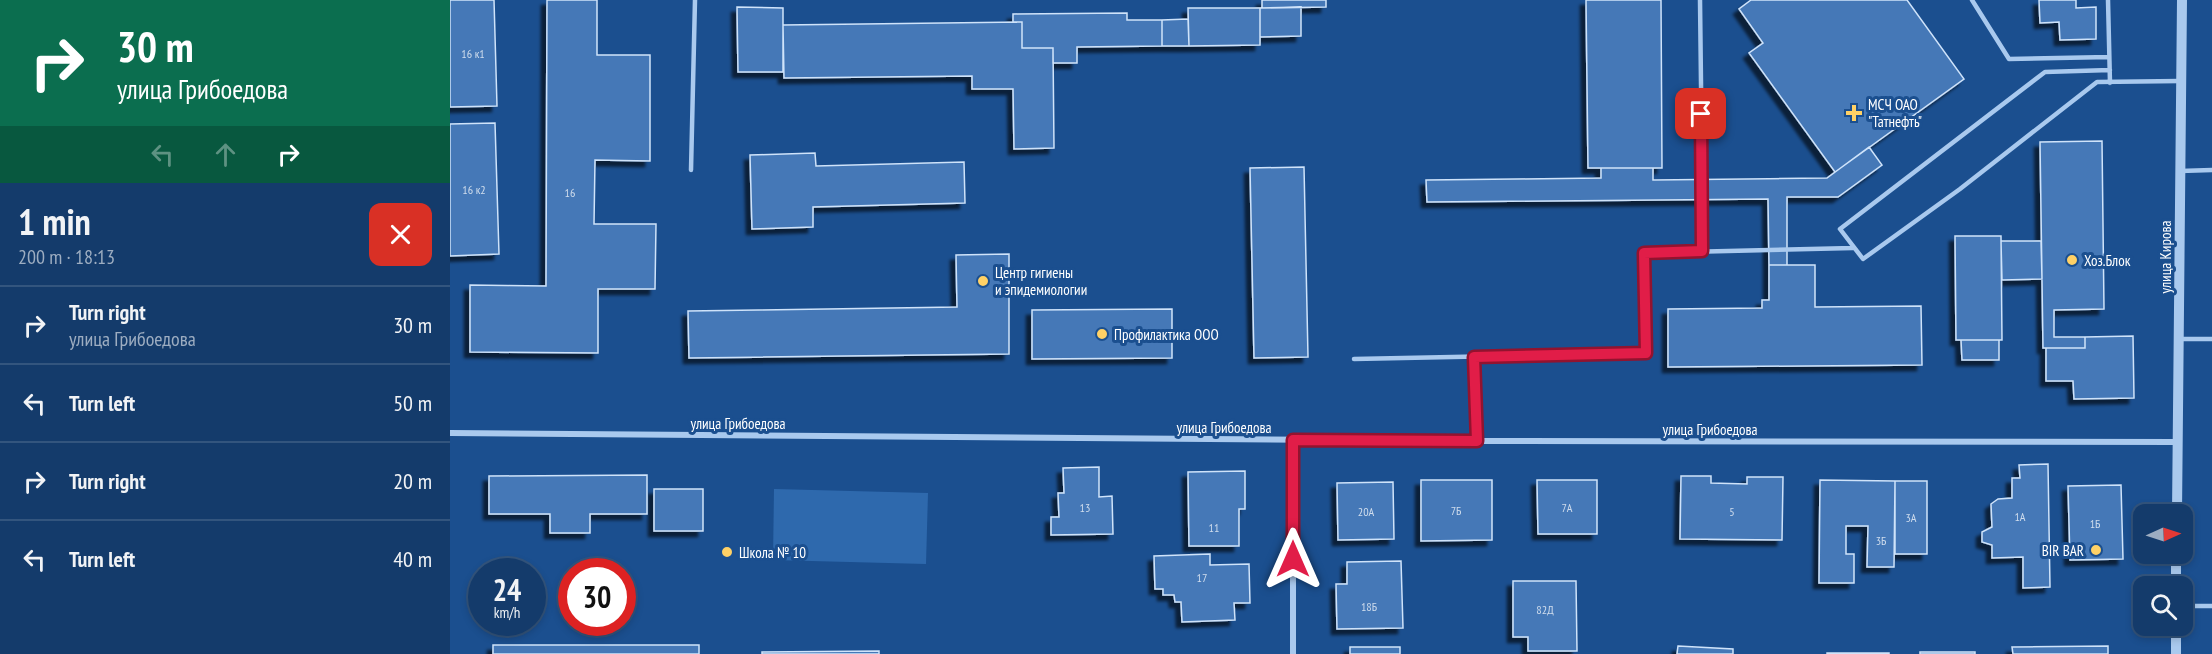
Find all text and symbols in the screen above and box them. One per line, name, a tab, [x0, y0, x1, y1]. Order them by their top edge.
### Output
text: 30 m	[117, 19, 194, 74]
icon: right	[18, 24, 96, 102]
house number: 16 к1	[461, 46, 485, 61]
text: улица Грибоедова	[117, 72, 288, 106]
pin	[1675, 88, 1726, 139]
place label: МСЧ ОАО "Татнефть"	[1868, 95, 1922, 131]
icon: arrive	[1684, 97, 1717, 130]
marker: МСЧ ОАО "Татнефть"	[1845, 104, 1863, 122]
icon: left	[146, 138, 179, 171]
icon: ahead	[209, 138, 242, 171]
icon: right	[272, 138, 305, 171]
house number: 16 к2	[462, 182, 486, 197]
house number: 16	[565, 185, 575, 200]
text: 1 min	[18, 198, 91, 245]
button: close	[369, 203, 432, 266]
street label: улица Кирова	[2156, 221, 2175, 293]
text: 200 m · 18:13	[18, 244, 115, 270]
place label: Хоз.Блок	[2084, 251, 2131, 270]
marker: Хоз.Блок	[2065, 253, 2079, 267]
place label: Центр гигиены и эпидемиологии	[995, 263, 1087, 299]
marker: Центр гигиены и эпидемиологии	[976, 274, 990, 288]
text: Turn right	[69, 298, 146, 326]
icon: right	[18, 309, 51, 342]
text: 30 m	[393, 311, 432, 339]
place label: Профилактика ООО	[1114, 325, 1219, 344]
text: улица Грибоедова	[69, 326, 196, 352]
marker: Профилактика ООО	[1095, 327, 1109, 341]
icon: left	[18, 387, 51, 420]
text: Turn left	[69, 389, 135, 417]
text: 50 m	[393, 389, 432, 417]
street label: улица Грибоедова	[690, 414, 786, 433]
street label: улица Грибоедова	[1176, 418, 1272, 437]
street label: улица Грибоедова	[1662, 420, 1758, 439]
icon: right	[18, 465, 51, 498]
text: Turn right	[69, 467, 146, 495]
text: 20 m	[393, 467, 432, 495]
house number: 13	[1080, 500, 1090, 515]
house number: 7А	[1561, 500, 1573, 515]
house number: 7Б	[1451, 503, 1461, 518]
house number: 20А	[1358, 504, 1375, 519]
house number: 5	[1729, 504, 1735, 519]
north arrow	[2133, 504, 2193, 564]
map controls	[2133, 504, 2193, 636]
house number: 1А	[2014, 509, 2026, 524]
house number: 3А	[1905, 510, 1917, 525]
house number: 1Б	[2090, 516, 2100, 531]
house number: 11	[1209, 520, 1219, 535]
position arrow	[1261, 527, 1325, 591]
house number: 3Б	[1876, 533, 1886, 548]
place label: BIR BAR	[2042, 541, 2084, 560]
icon: left	[18, 543, 51, 576]
place label: Школа № 10	[739, 543, 806, 562]
marker: BIR BAR	[2089, 543, 2103, 557]
text: Turn left	[69, 545, 135, 573]
text: 40 m	[393, 545, 432, 573]
marker: Школа № 10	[720, 545, 734, 559]
speed limit sign: 30	[558, 558, 636, 636]
text: 24	[493, 570, 521, 609]
house number: 17	[1197, 570, 1207, 585]
button: search	[2133, 576, 2193, 636]
house number: 18Б	[1361, 599, 1377, 614]
house number: 82Д	[1536, 602, 1554, 617]
text: km/h	[494, 603, 520, 622]

